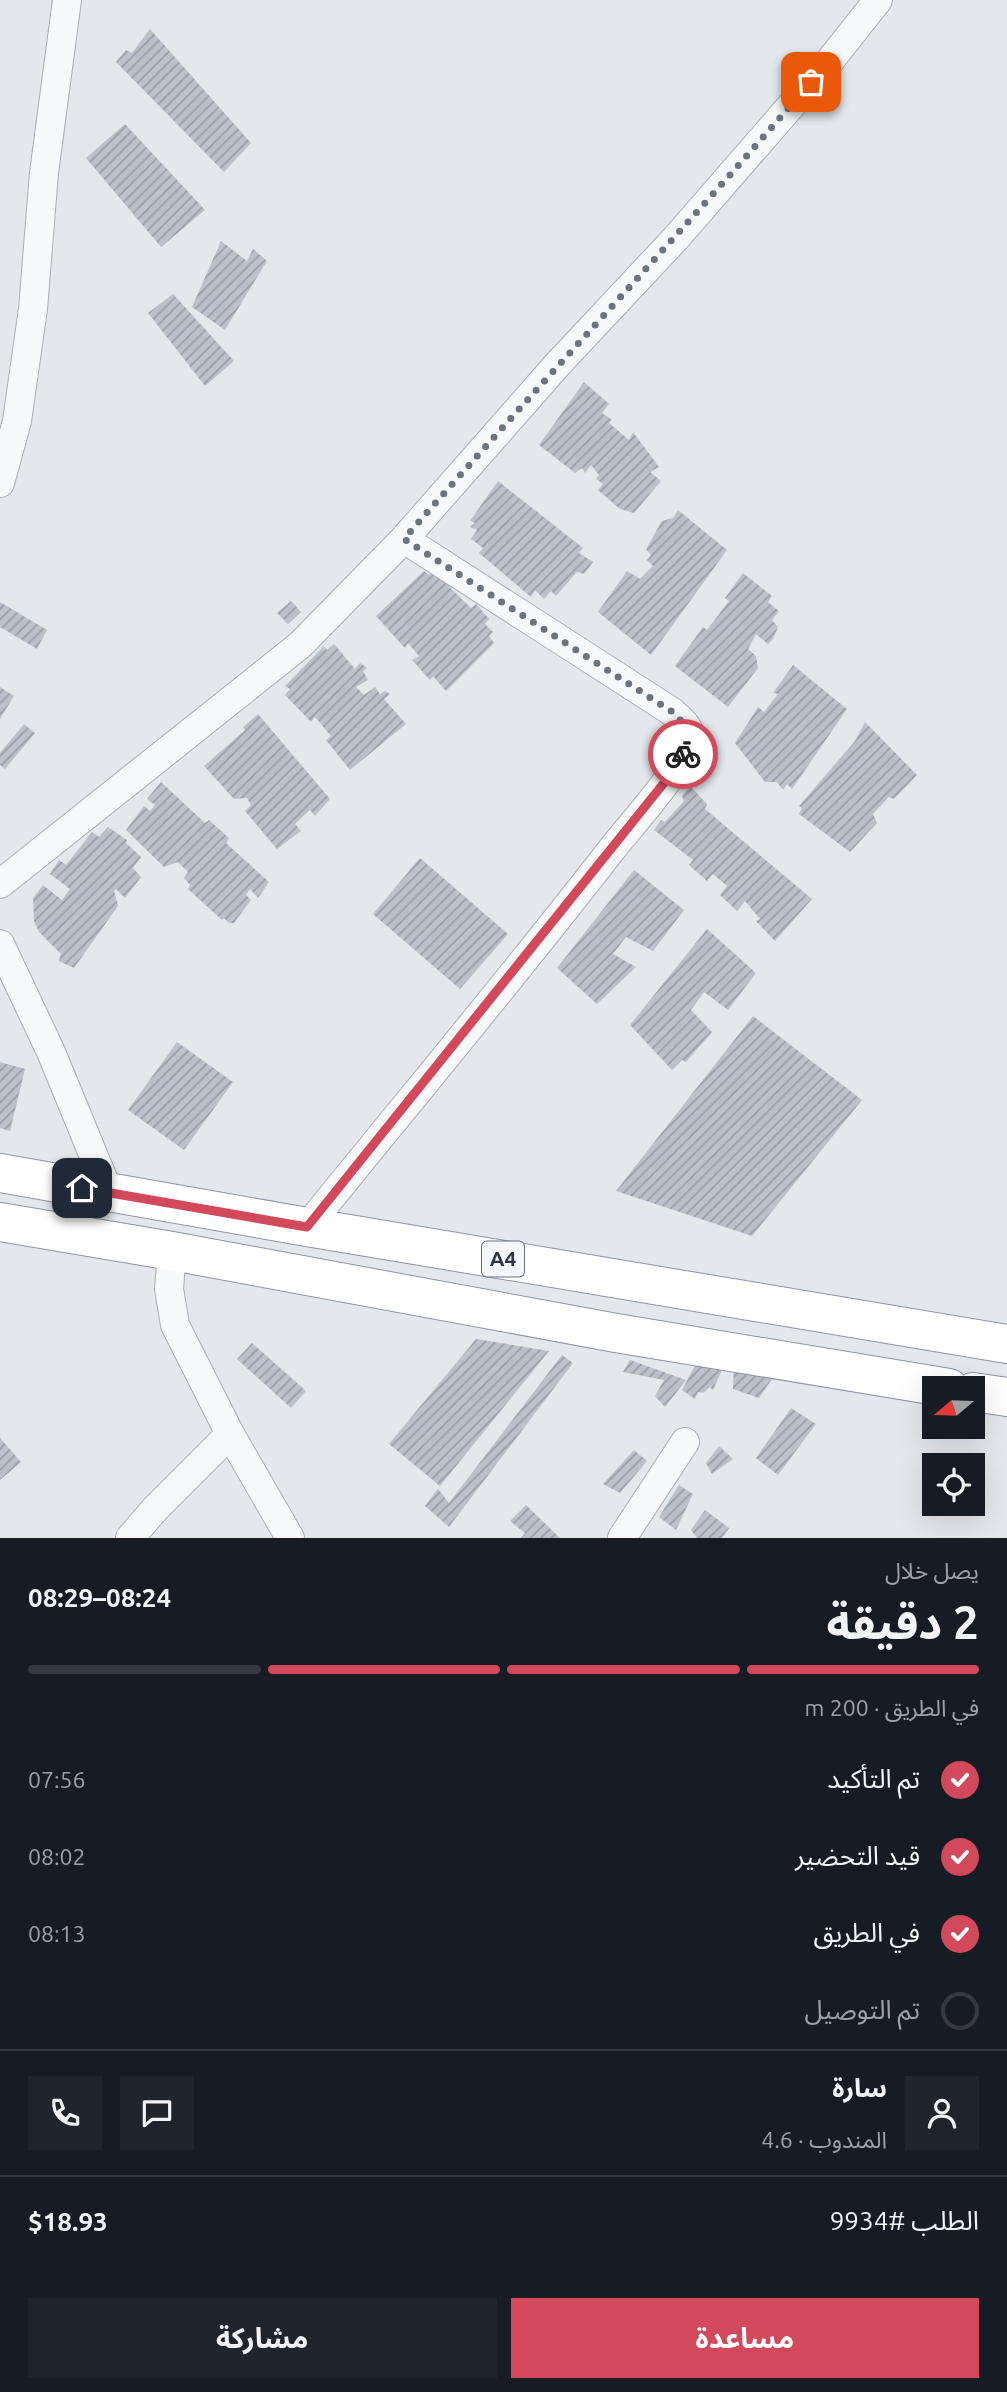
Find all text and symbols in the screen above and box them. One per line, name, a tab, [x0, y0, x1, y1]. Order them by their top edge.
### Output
pin	[781, 52, 841, 112]
icon: bag	[792, 63, 830, 101]
courier	[648, 719, 718, 789]
icon: bike	[664, 735, 702, 773]
pin	[52, 1158, 112, 1218]
icon: home	[63, 1169, 101, 1207]
road number: A4	[482, 1242, 524, 1276]
north arrow	[922, 1376, 985, 1438]
map controls	[922, 1376, 985, 1516]
button: locate	[922, 1453, 985, 1516]
text: يصل خلال	[885, 1558, 979, 1583]
text: 08:24–08:29	[28, 1583, 171, 1612]
text: 2 دقيقة	[826, 1596, 979, 1648]
text: في الطريق · 200 m	[805, 1695, 979, 1720]
icon: check	[941, 1761, 979, 1799]
text: تم التأكيد	[827, 1764, 920, 1793]
text: 07:56	[28, 1767, 86, 1792]
icon: check	[941, 1838, 979, 1876]
text: قيد التحضير	[795, 1841, 920, 1870]
text: 08:02	[28, 1844, 86, 1869]
icon: check	[941, 1915, 979, 1953]
text: في الطريق	[814, 1918, 920, 1947]
text: 08:13	[28, 1921, 86, 1946]
text: تم التوصيل	[805, 1995, 920, 2024]
text: سارة	[832, 2073, 887, 2102]
button: phone	[28, 2076, 102, 2150]
button: chat	[120, 2076, 194, 2150]
button: person	[905, 2076, 979, 2150]
text: المندوب · 4.6	[761, 2127, 887, 2152]
text: الطلب #9934	[830, 2206, 979, 2235]
text: $18.93	[28, 2207, 108, 2236]
button: مشاركة	[28, 2298, 497, 2378]
button: مساعدة	[511, 2298, 979, 2378]

